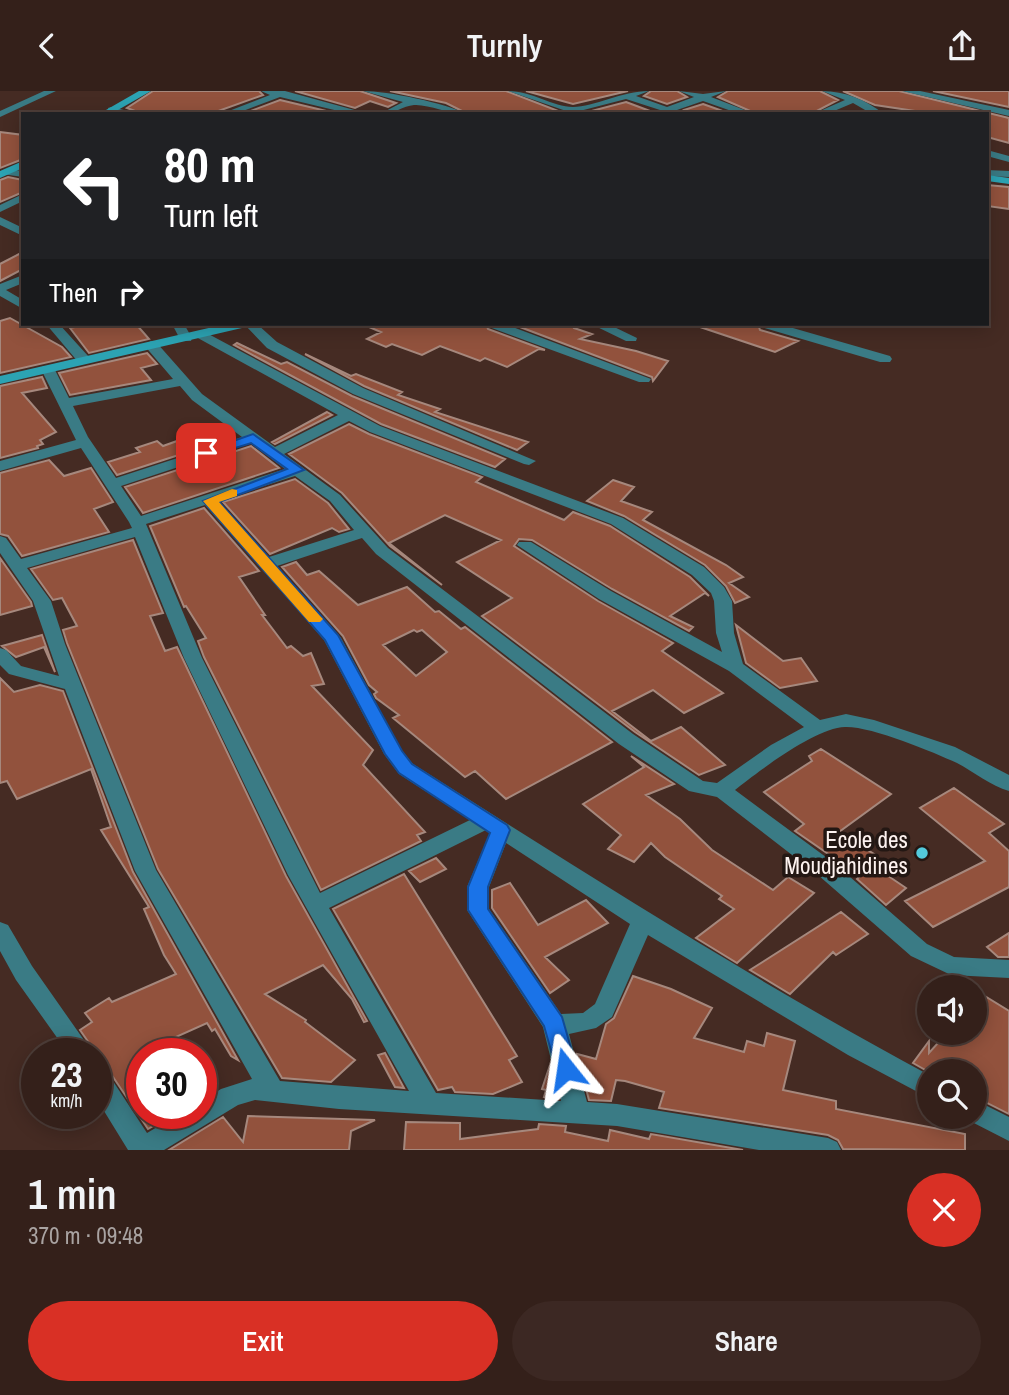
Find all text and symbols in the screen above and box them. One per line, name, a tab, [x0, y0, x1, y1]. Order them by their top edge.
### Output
text: Turnly	[467, 24, 542, 67]
icon: back	[28, 27, 66, 65]
icon: share	[943, 27, 981, 65]
text: 80 m	[164, 131, 256, 197]
icon: left	[49, 140, 140, 231]
text: Turn left	[164, 194, 258, 237]
icon: right	[112, 273, 150, 311]
text: Then	[49, 275, 98, 310]
pin	[176, 423, 236, 483]
icon: arrive	[187, 434, 225, 472]
place label: Ecole des Moudjahidines	[784, 824, 908, 881]
marker: Ecole des Moudjahidines	[914, 845, 930, 861]
map controls	[917, 975, 987, 1129]
button: sound	[917, 975, 987, 1045]
position arrow	[529, 1032, 603, 1106]
speed limit sign: 30	[126, 1038, 217, 1129]
text: 23	[51, 1051, 82, 1098]
button: search	[917, 1059, 987, 1129]
text: km/h	[51, 1088, 83, 1113]
text: 1 min	[28, 1166, 117, 1222]
button: close	[907, 1173, 981, 1247]
text: 370 m · 09:48	[28, 1220, 143, 1251]
button: Exit	[28, 1301, 498, 1381]
button: Share	[512, 1301, 981, 1381]

